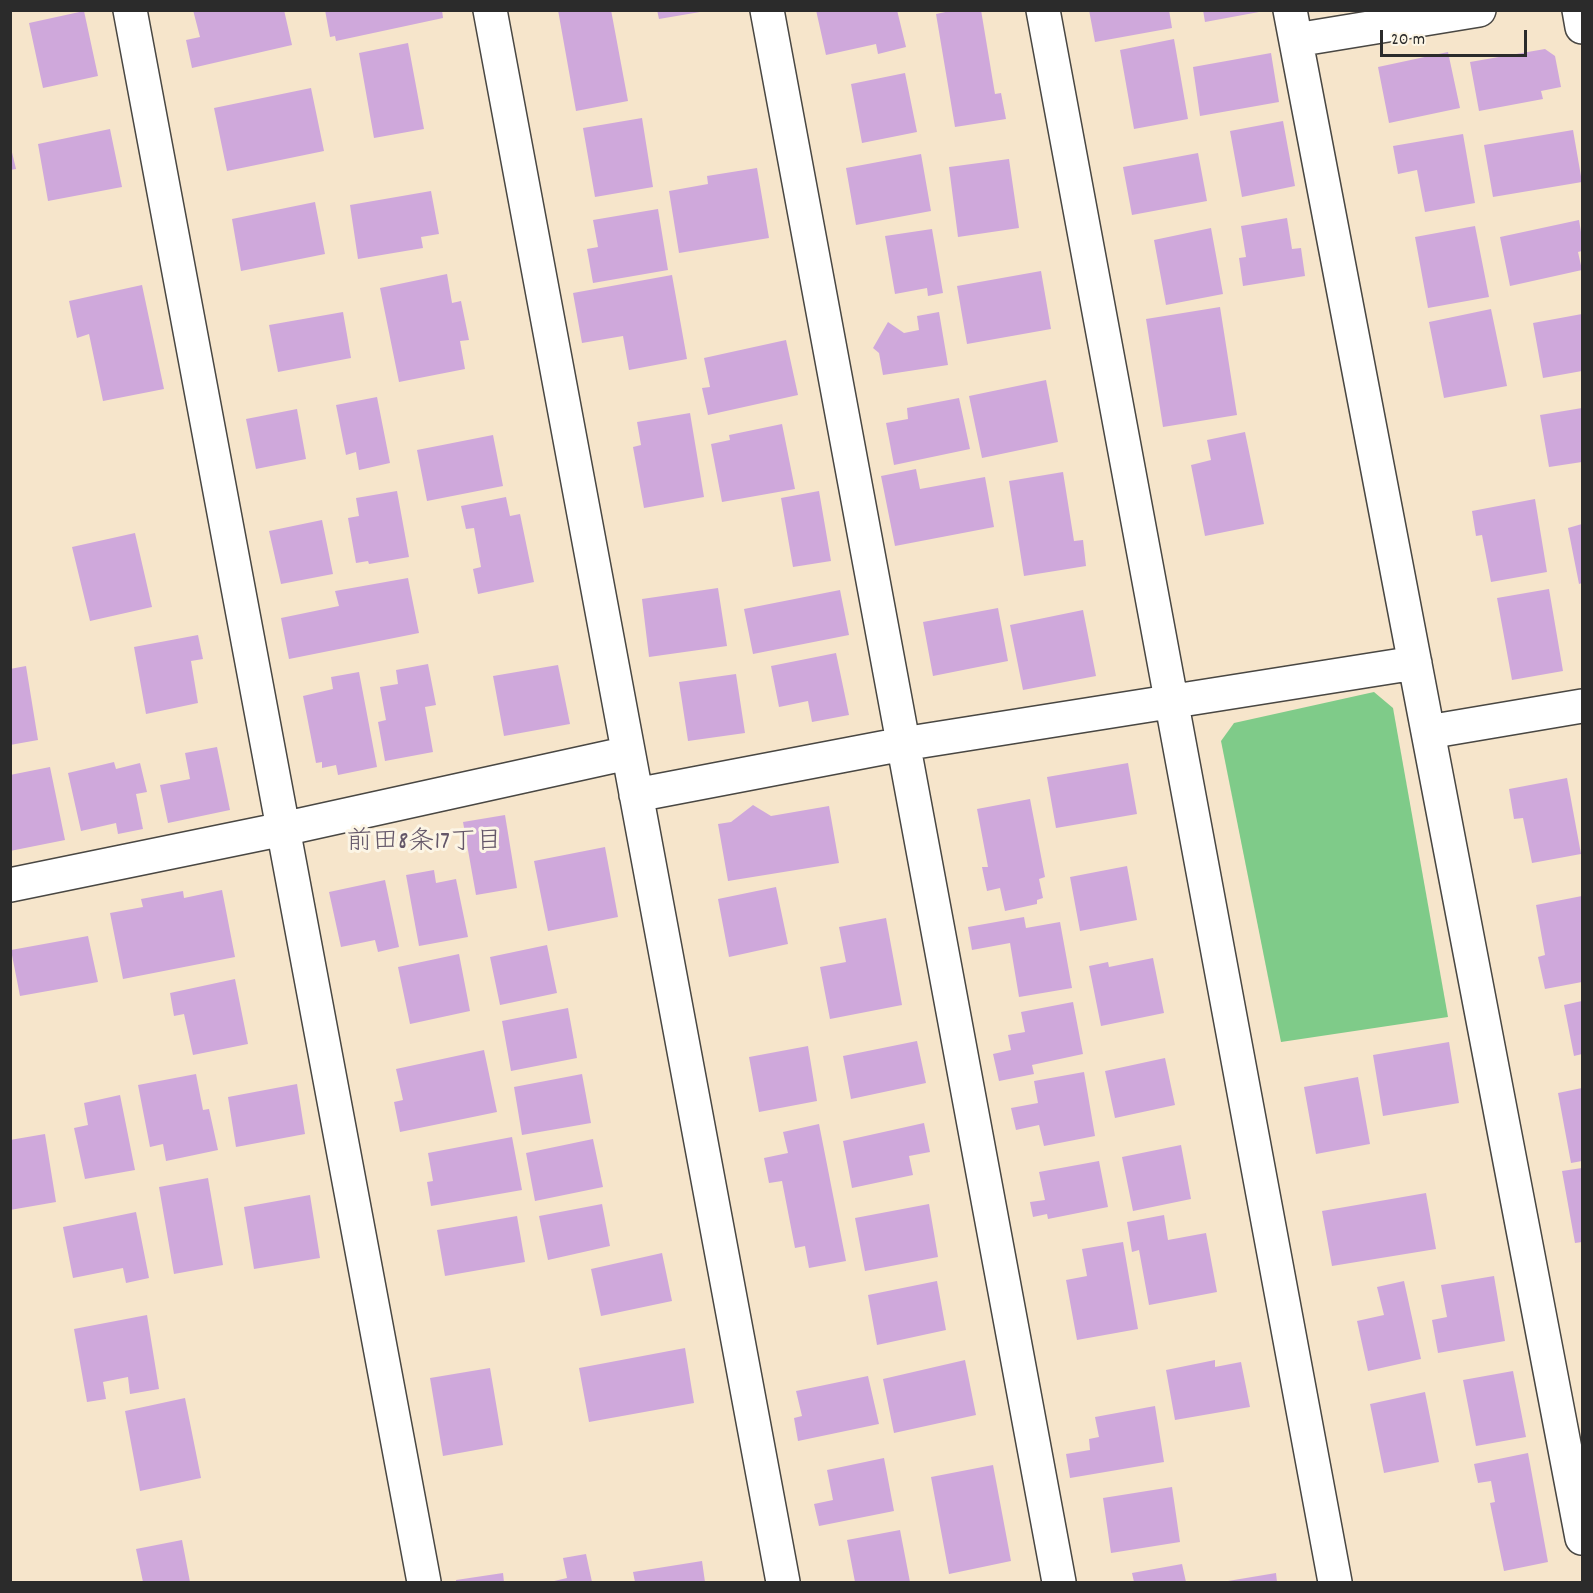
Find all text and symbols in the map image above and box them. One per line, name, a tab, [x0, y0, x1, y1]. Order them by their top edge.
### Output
scale bar	[1383, 18, 1530, 56]
text: 20 m	[1391, 28, 1425, 53]
district label: 前田8条17丁目	[346, 828, 502, 860]

